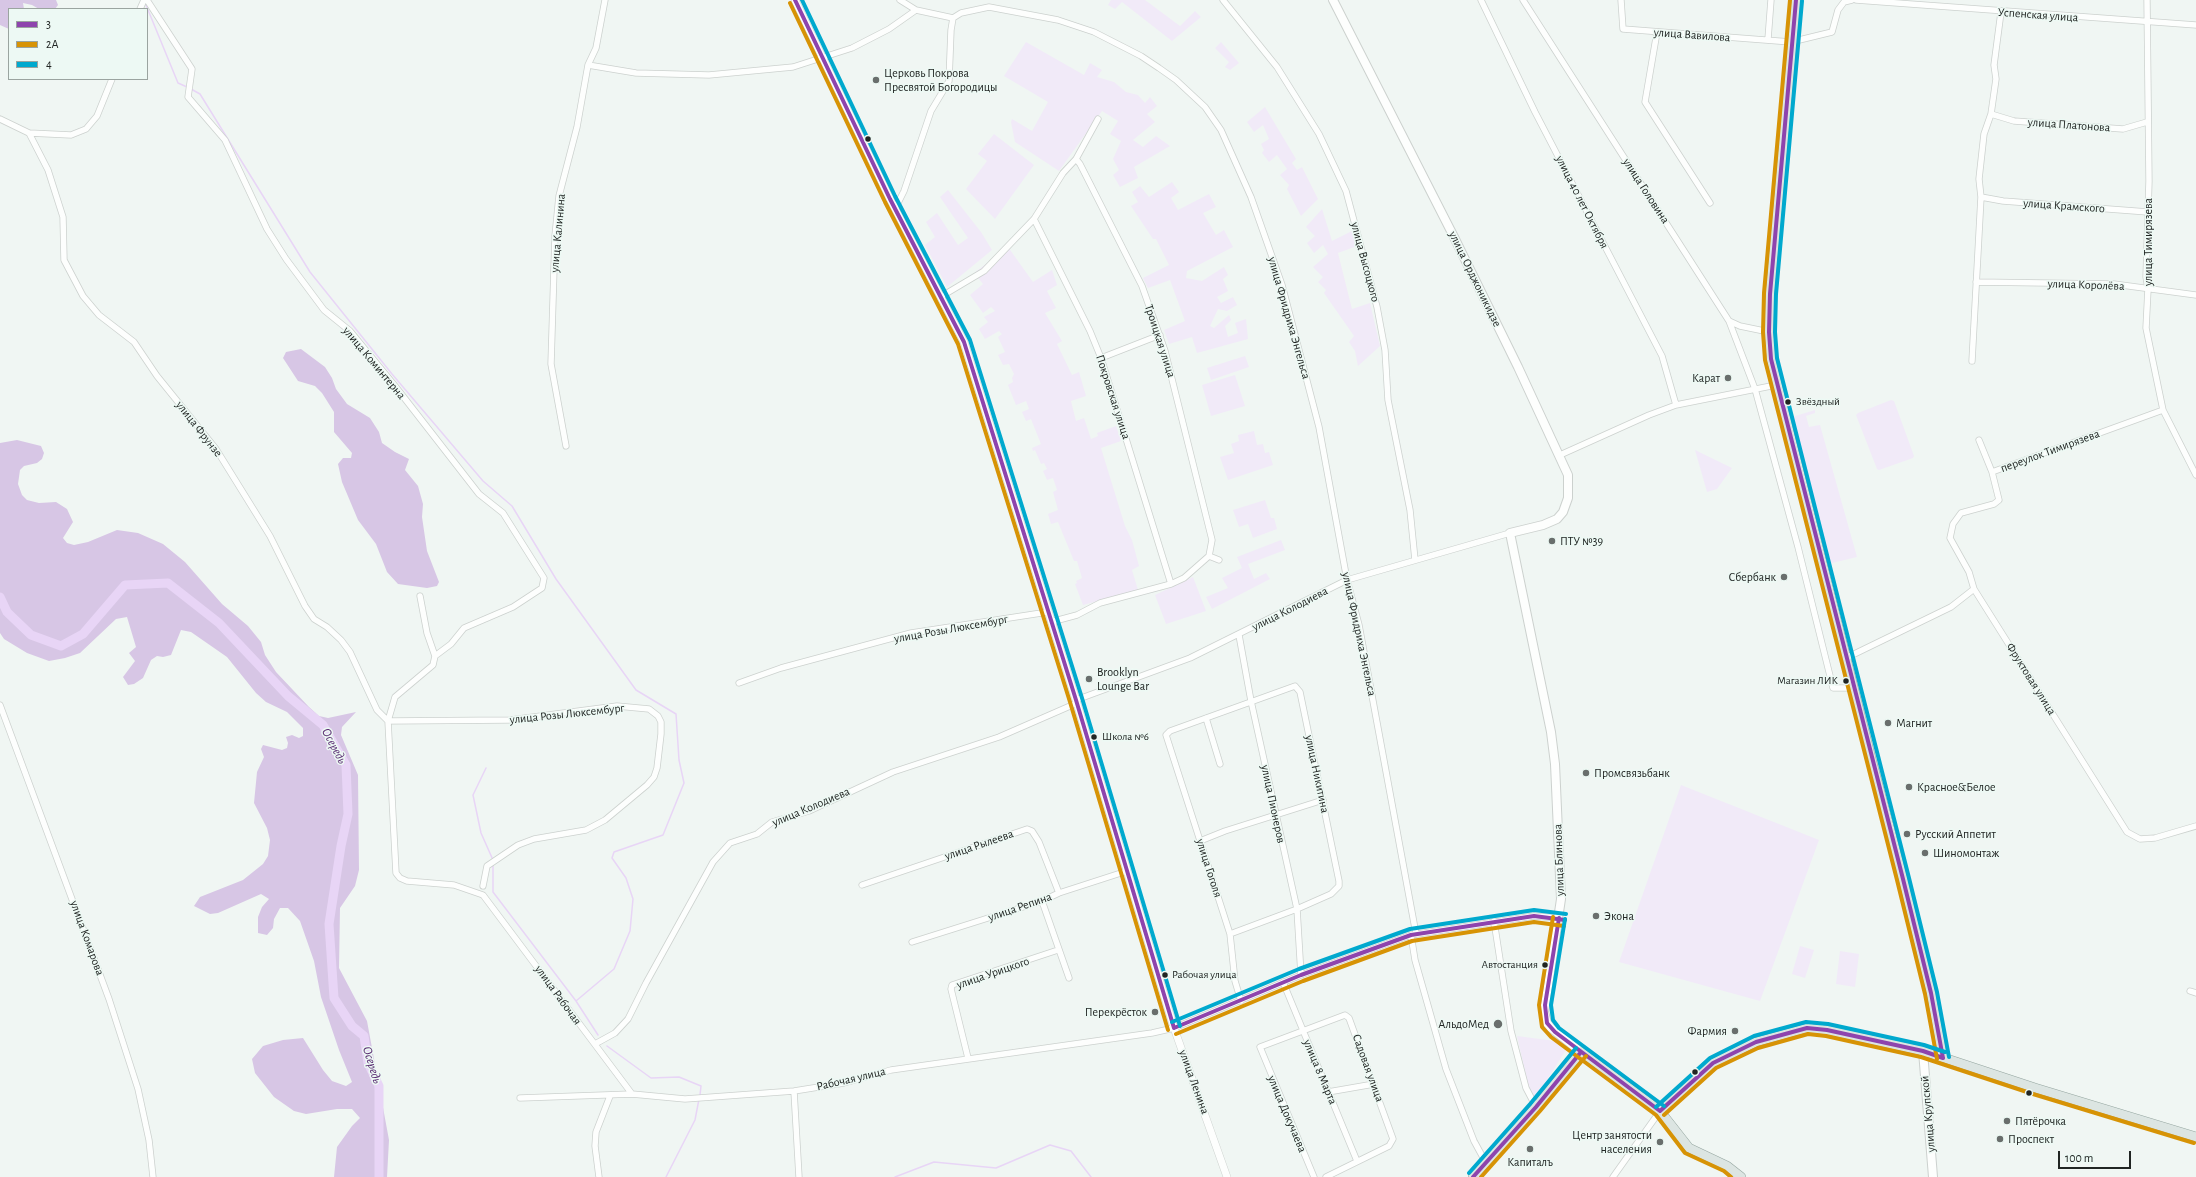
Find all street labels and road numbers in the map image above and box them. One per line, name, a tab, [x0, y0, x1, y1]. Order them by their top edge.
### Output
street label: Успенская улица	[1997, 5, 2079, 25]
street label: улица Вавилова	[1653, 25, 1731, 45]
street label: улица Платонова	[2027, 115, 2111, 135]
street label: улица 40 лет Октября	[1552, 153, 1612, 251]
street label: улица Головина	[1619, 156, 1673, 226]
street label: улица Калинина	[547, 193, 569, 273]
street label: улица Крамского	[2023, 196, 2105, 216]
street label: улица Тимирязева	[2141, 198, 2155, 286]
street label: улица Высоцкого	[1347, 220, 1383, 304]
street label: улица Орджоникидзе	[1446, 229, 1504, 329]
street label: улица Фридриха Энгельса	[1265, 255, 1313, 381]
street label: улица Королёва	[2047, 276, 2125, 294]
street label: Троицкая улица	[1141, 303, 1179, 379]
street label: улица Коминтерна	[339, 324, 409, 402]
street label: Покровская улица	[1093, 353, 1133, 441]
street label: улица Фрунзе	[173, 398, 225, 460]
street label: переулок Тимирязева	[1998, 426, 2102, 476]
street label: улица Фридриха Энгельса	[1339, 571, 1379, 697]
street label: улица Колодиева	[1250, 584, 1330, 634]
street label: улица Розы Люксембург	[893, 612, 1009, 646]
street label: Фруктовая улица	[2003, 640, 2059, 718]
street label: улица Розы Люксембург	[509, 701, 625, 727]
street label: улица Никитина	[1302, 734, 1332, 814]
street label: улица Пионеров	[1258, 764, 1288, 844]
street label: улица Колодиева	[770, 784, 852, 830]
street label: улица Блинова	[1551, 824, 1567, 896]
street label: улица Рылеева	[943, 826, 1015, 864]
street label: улица Гоголя	[1193, 837, 1225, 899]
street label: улица Репина	[986, 889, 1054, 925]
street label: улица Комарова	[67, 899, 107, 977]
street label: улица Урицкого	[955, 954, 1031, 992]
street label: улица Рабочая	[532, 962, 584, 1028]
street label: Садовая улица	[1349, 1032, 1387, 1104]
street label: улица 8 Марта	[1300, 1037, 1340, 1107]
street label: улица Ленина	[1176, 1048, 1212, 1116]
street label: Рабочая улица	[815, 1064, 887, 1094]
street label: улица Докучаева	[1264, 1073, 1310, 1155]
street label: улица Крупской	[1917, 1075, 1939, 1153]

